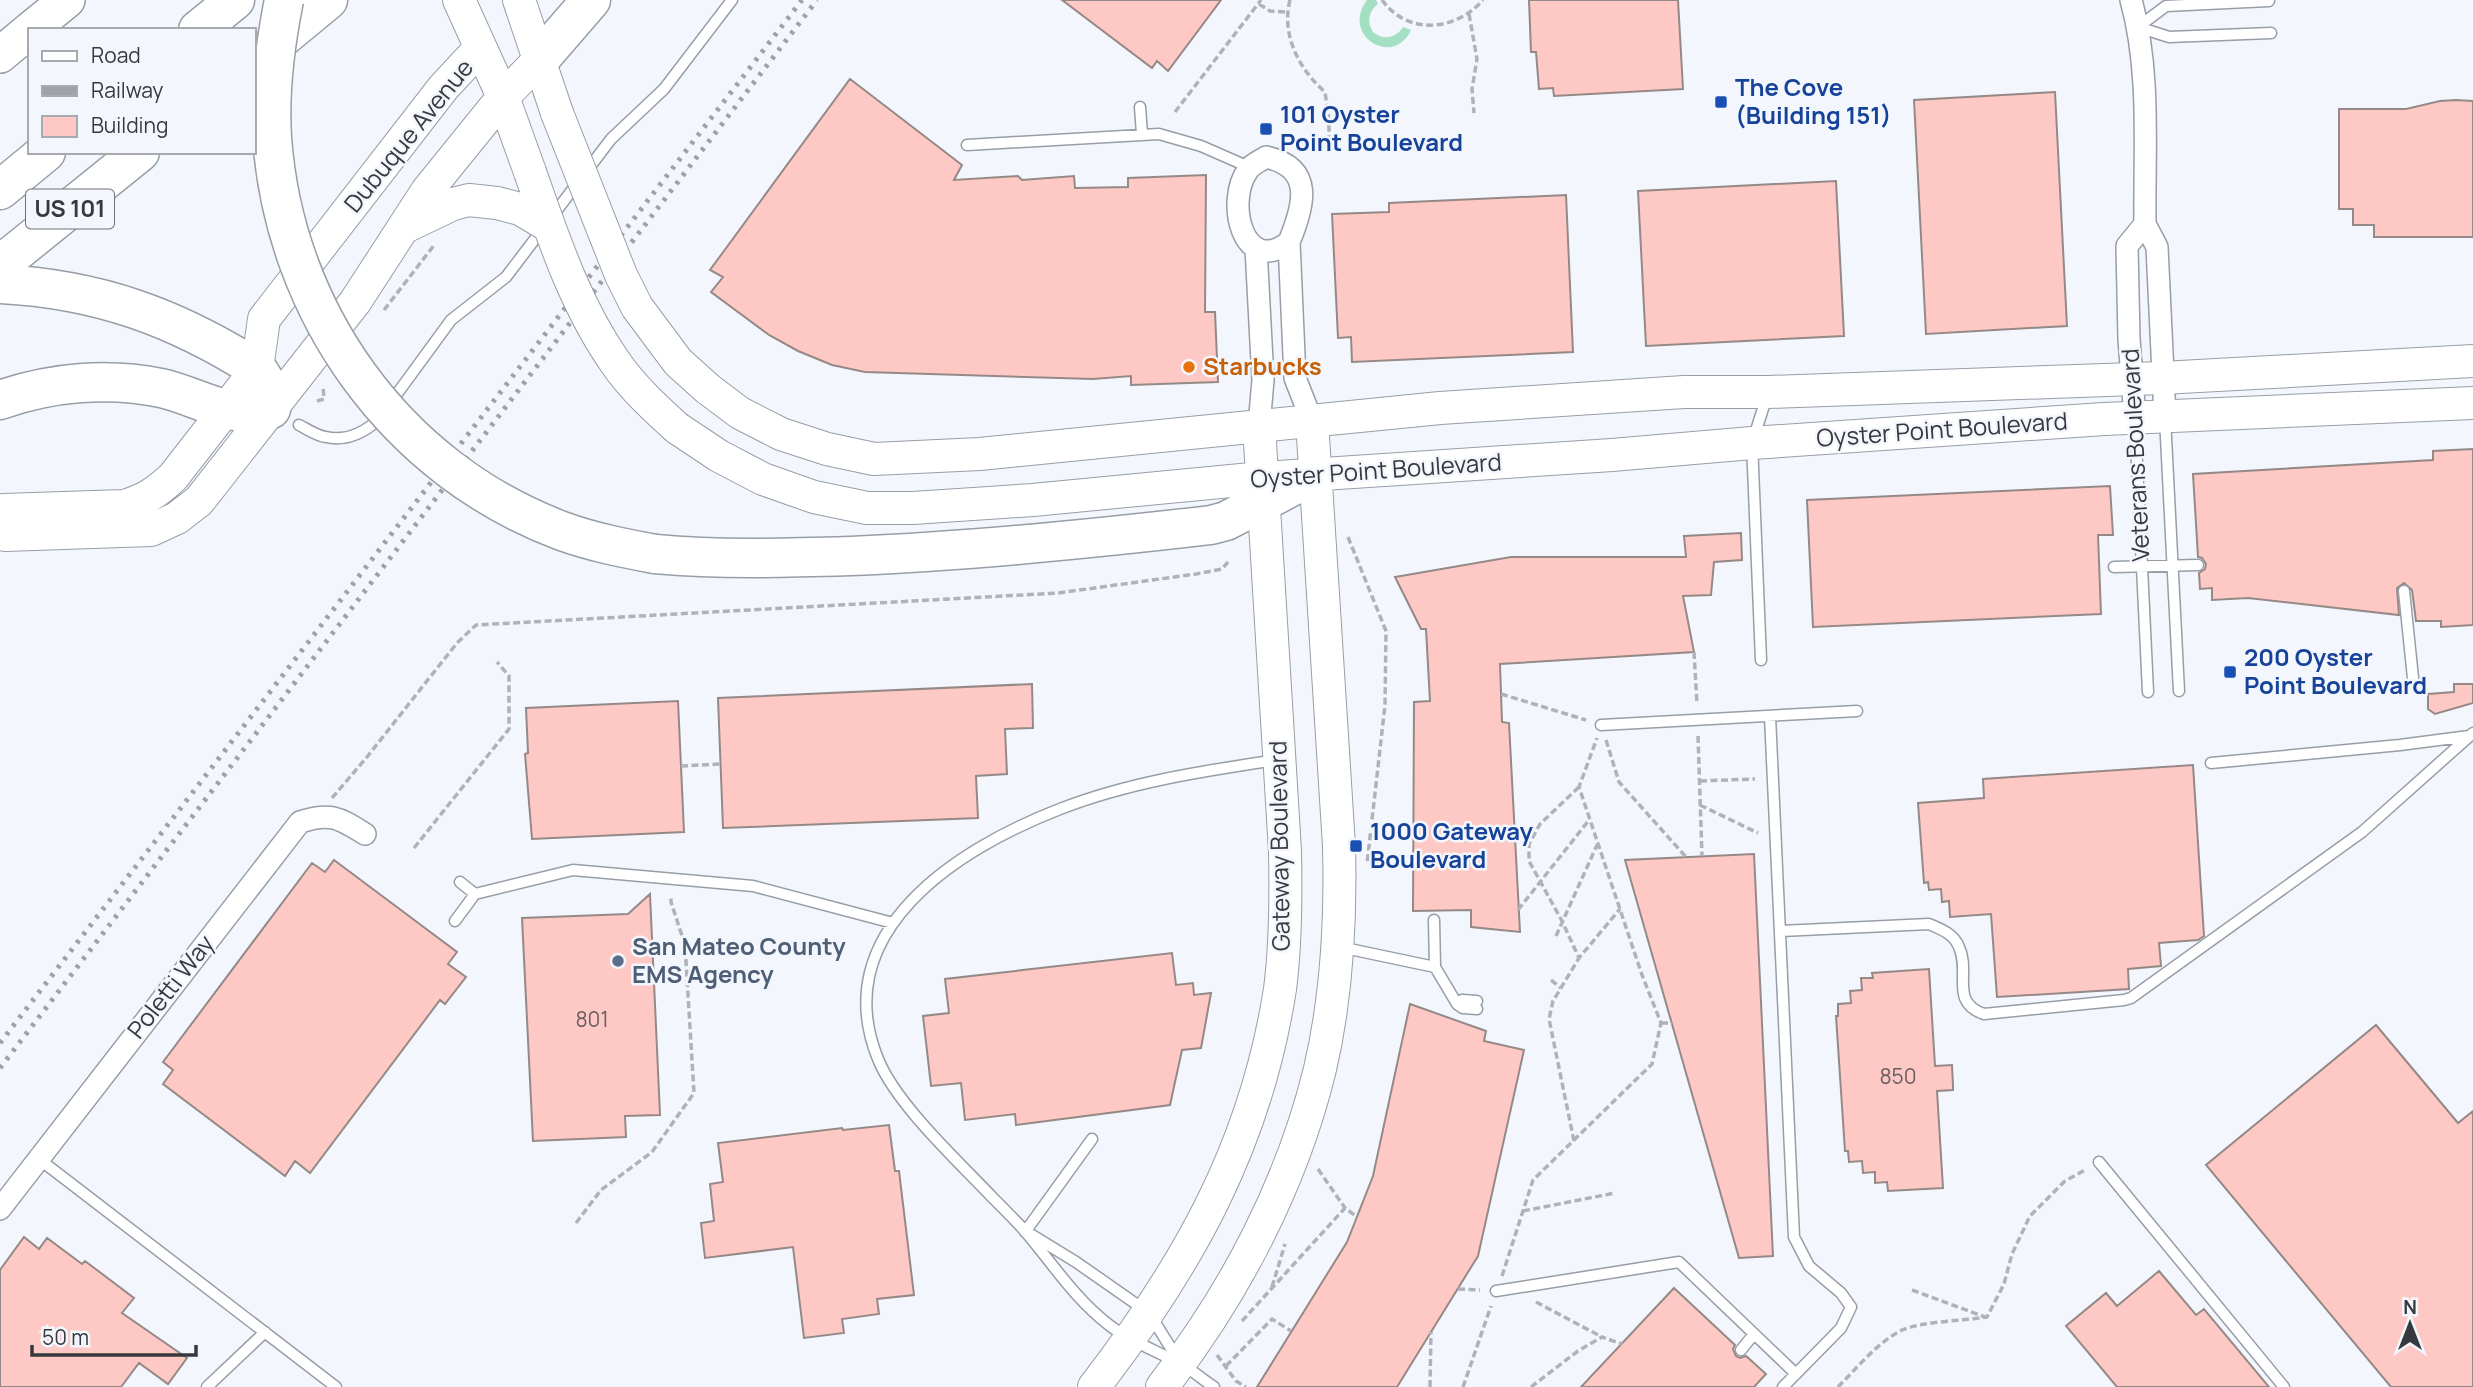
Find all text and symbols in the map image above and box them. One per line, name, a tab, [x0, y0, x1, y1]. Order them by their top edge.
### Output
legend	[28, 28, 256, 154]
text: Road	[91, 41, 141, 69]
street label: Dubuque Avenue	[336, 51, 480, 219]
place label: The Cove (Building 151)	[1735, 70, 1892, 131]
text: Railway	[91, 76, 163, 104]
marker: The Cove (Building 151)	[1713, 94, 1729, 110]
place label: 101 Oyster Point Boulevard	[1280, 97, 1463, 158]
text: Building	[91, 111, 168, 139]
marker: 101 Oyster Point Boulevard	[1258, 121, 1274, 137]
road number: US 101	[26, 190, 114, 229]
street label: Veterans Boulevard	[2112, 348, 2157, 562]
place label: Starbucks	[1203, 349, 1322, 382]
marker: Starbucks	[1181, 359, 1197, 375]
street label: Oyster Point Boulevard	[1815, 403, 2069, 454]
street label: Oyster Point Boulevard	[1249, 444, 1503, 495]
place label: 200 Oyster Point Boulevard	[2244, 640, 2427, 701]
marker: 200 Oyster Point Boulevard	[2222, 664, 2238, 680]
street label: Gateway Boulevard	[1260, 741, 1297, 952]
place label: 1000 Gateway Boulevard	[1370, 814, 1533, 875]
marker: 1000 Gateway Boulevard	[1348, 838, 1364, 854]
street label: Poletti Way	[119, 927, 221, 1045]
place label: San Mateo County EMS Agency	[632, 929, 846, 990]
marker: San Mateo County EMS Agency	[610, 953, 626, 969]
house number: 801	[575, 1005, 609, 1033]
house number: 850	[1879, 1062, 1917, 1090]
north arrow	[2375, 1289, 2445, 1359]
text: N	[2403, 1294, 2417, 1320]
scale bar	[32, 1314, 196, 1358]
text: 50 m	[42, 1323, 89, 1351]

